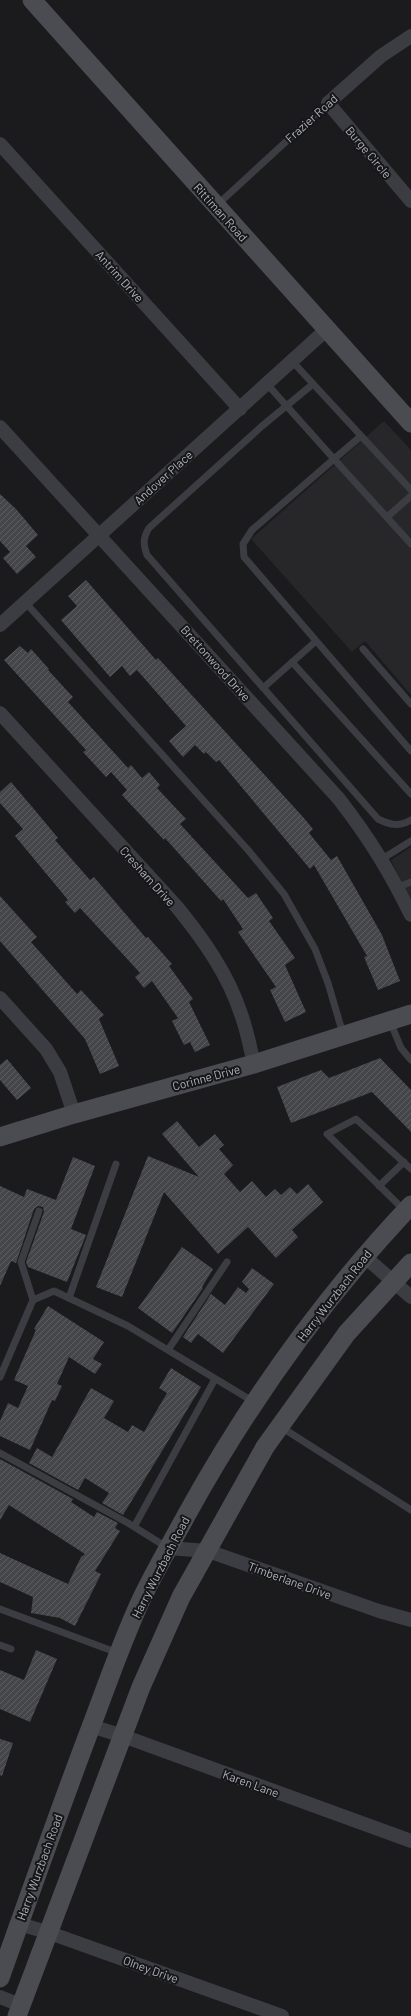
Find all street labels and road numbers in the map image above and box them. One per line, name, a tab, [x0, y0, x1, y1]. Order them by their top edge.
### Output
street label: Frazier Road	[282, 91, 340, 145]
street label: Burge Circle	[343, 123, 395, 181]
street label: Rittiman Road	[191, 180, 251, 244]
street label: Antrim Drive	[93, 247, 147, 305]
street label: Andover Place	[131, 447, 195, 507]
street label: Brettonwood Drive	[178, 622, 254, 704]
street label: Cresham Drive	[118, 843, 178, 909]
street label: Corinne Drive	[171, 1061, 241, 1093]
street label: Harry Wurzbach Road	[294, 1247, 374, 1343]
street label: Harry Wurzbach Road	[128, 1514, 192, 1620]
street label: Timberlane Drive	[246, 1558, 334, 1602]
street label: Karen Lane	[221, 1766, 281, 1800]
street label: Harry Wurzbach Road	[13, 1812, 65, 1922]
street label: Olney Drive	[122, 1953, 180, 1985]

